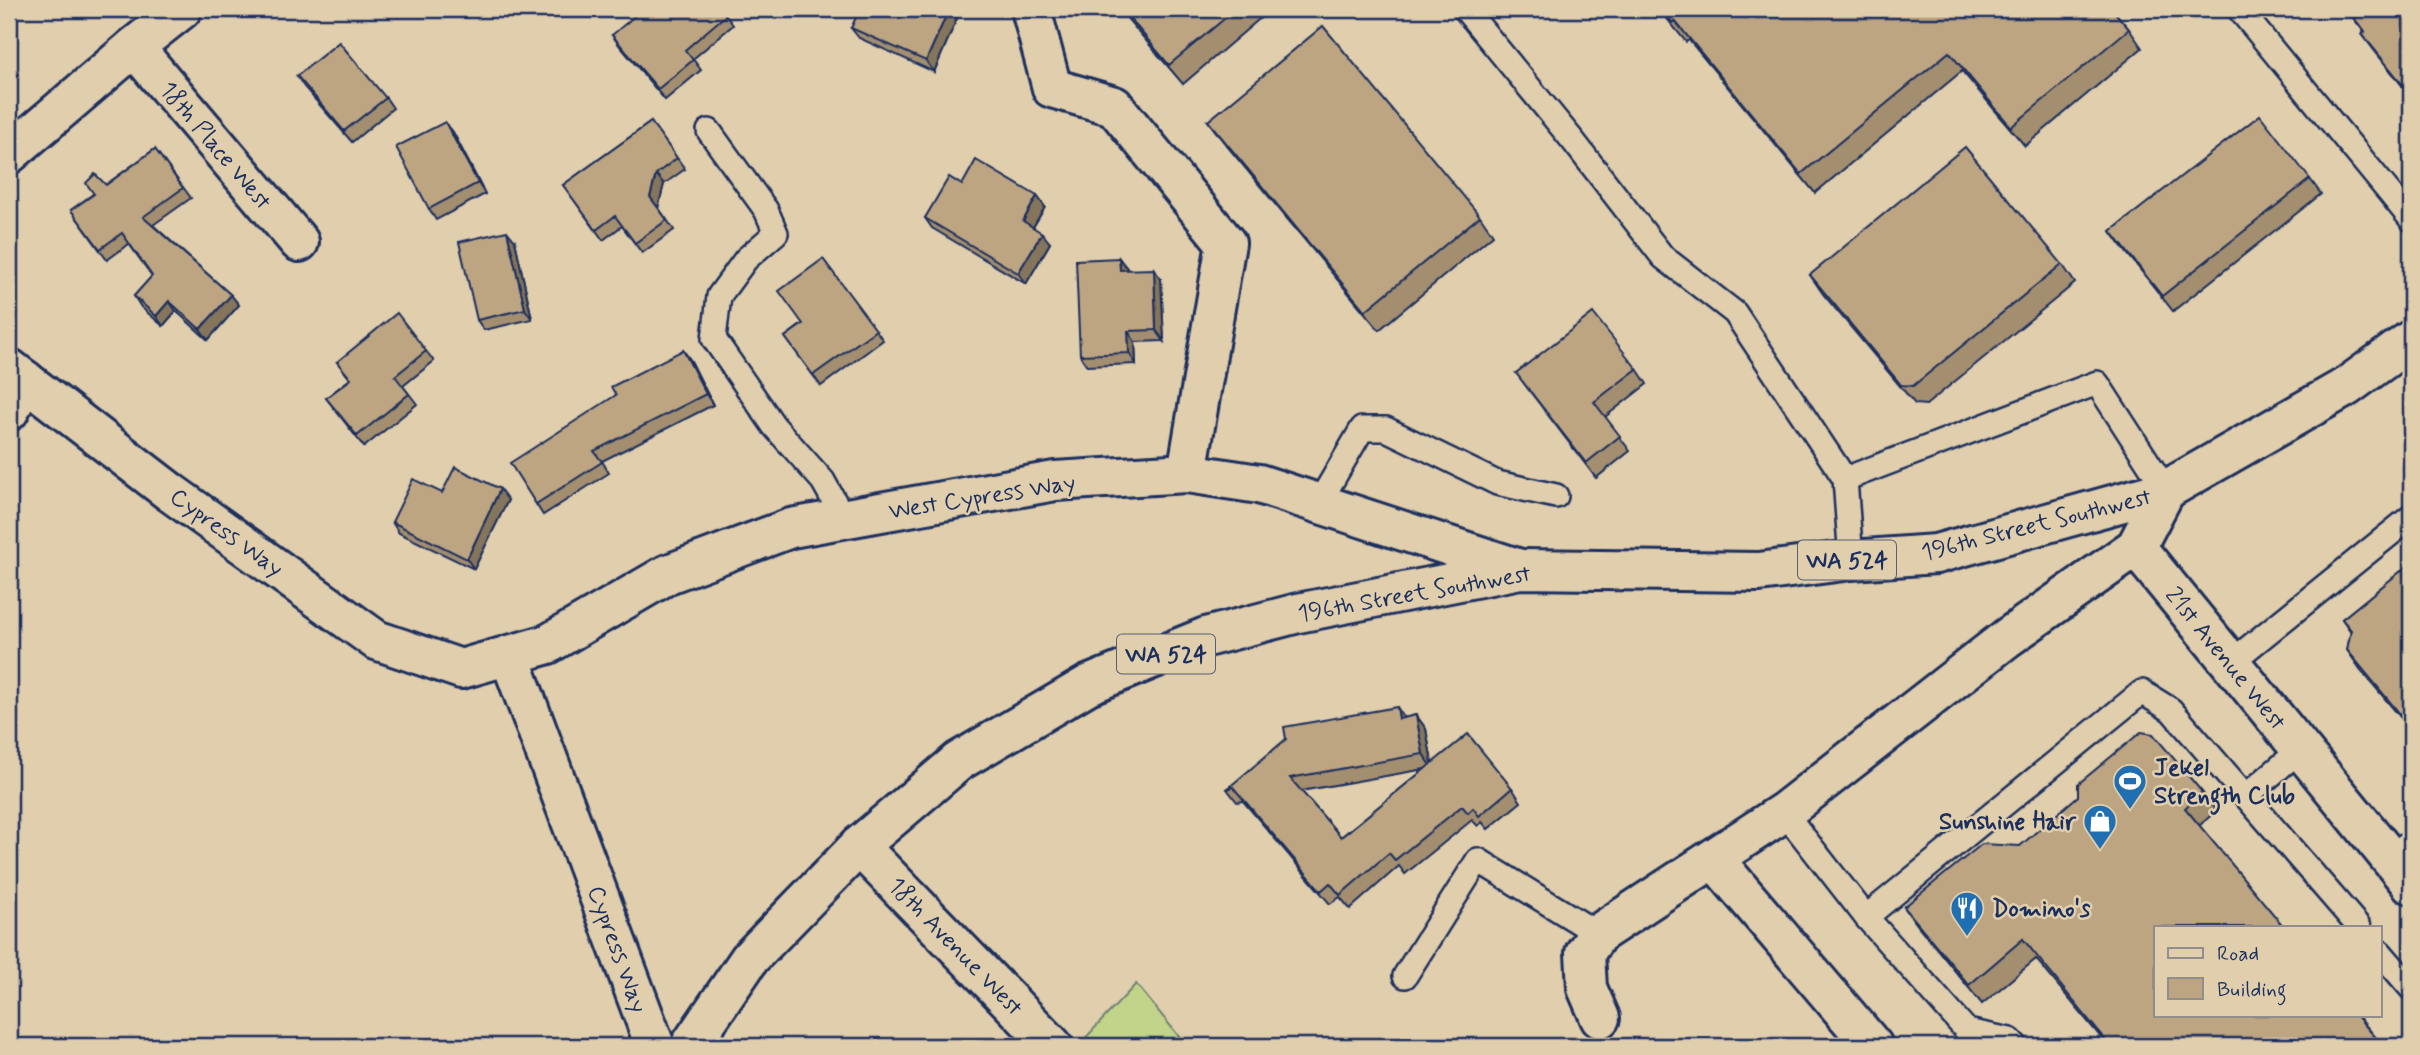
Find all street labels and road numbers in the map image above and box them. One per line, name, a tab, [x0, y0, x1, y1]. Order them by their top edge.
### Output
street label: 18th Place West	[152, 75, 278, 217]
street label: West Cypress Way	[887, 467, 1078, 528]
street label: Cypress Way	[163, 482, 289, 585]
street label: 196th Street Southwest	[1918, 482, 2155, 569]
road number: WA 524	[1798, 540, 1896, 580]
street label: 196th Street Southwest	[1295, 559, 1533, 630]
street label: 21st Avenue West	[2157, 581, 2293, 737]
road number: WA 524	[1117, 634, 1215, 674]
street label: 18th Avenue West	[881, 871, 1029, 1023]
street label: Cypress Way	[579, 882, 654, 1017]

